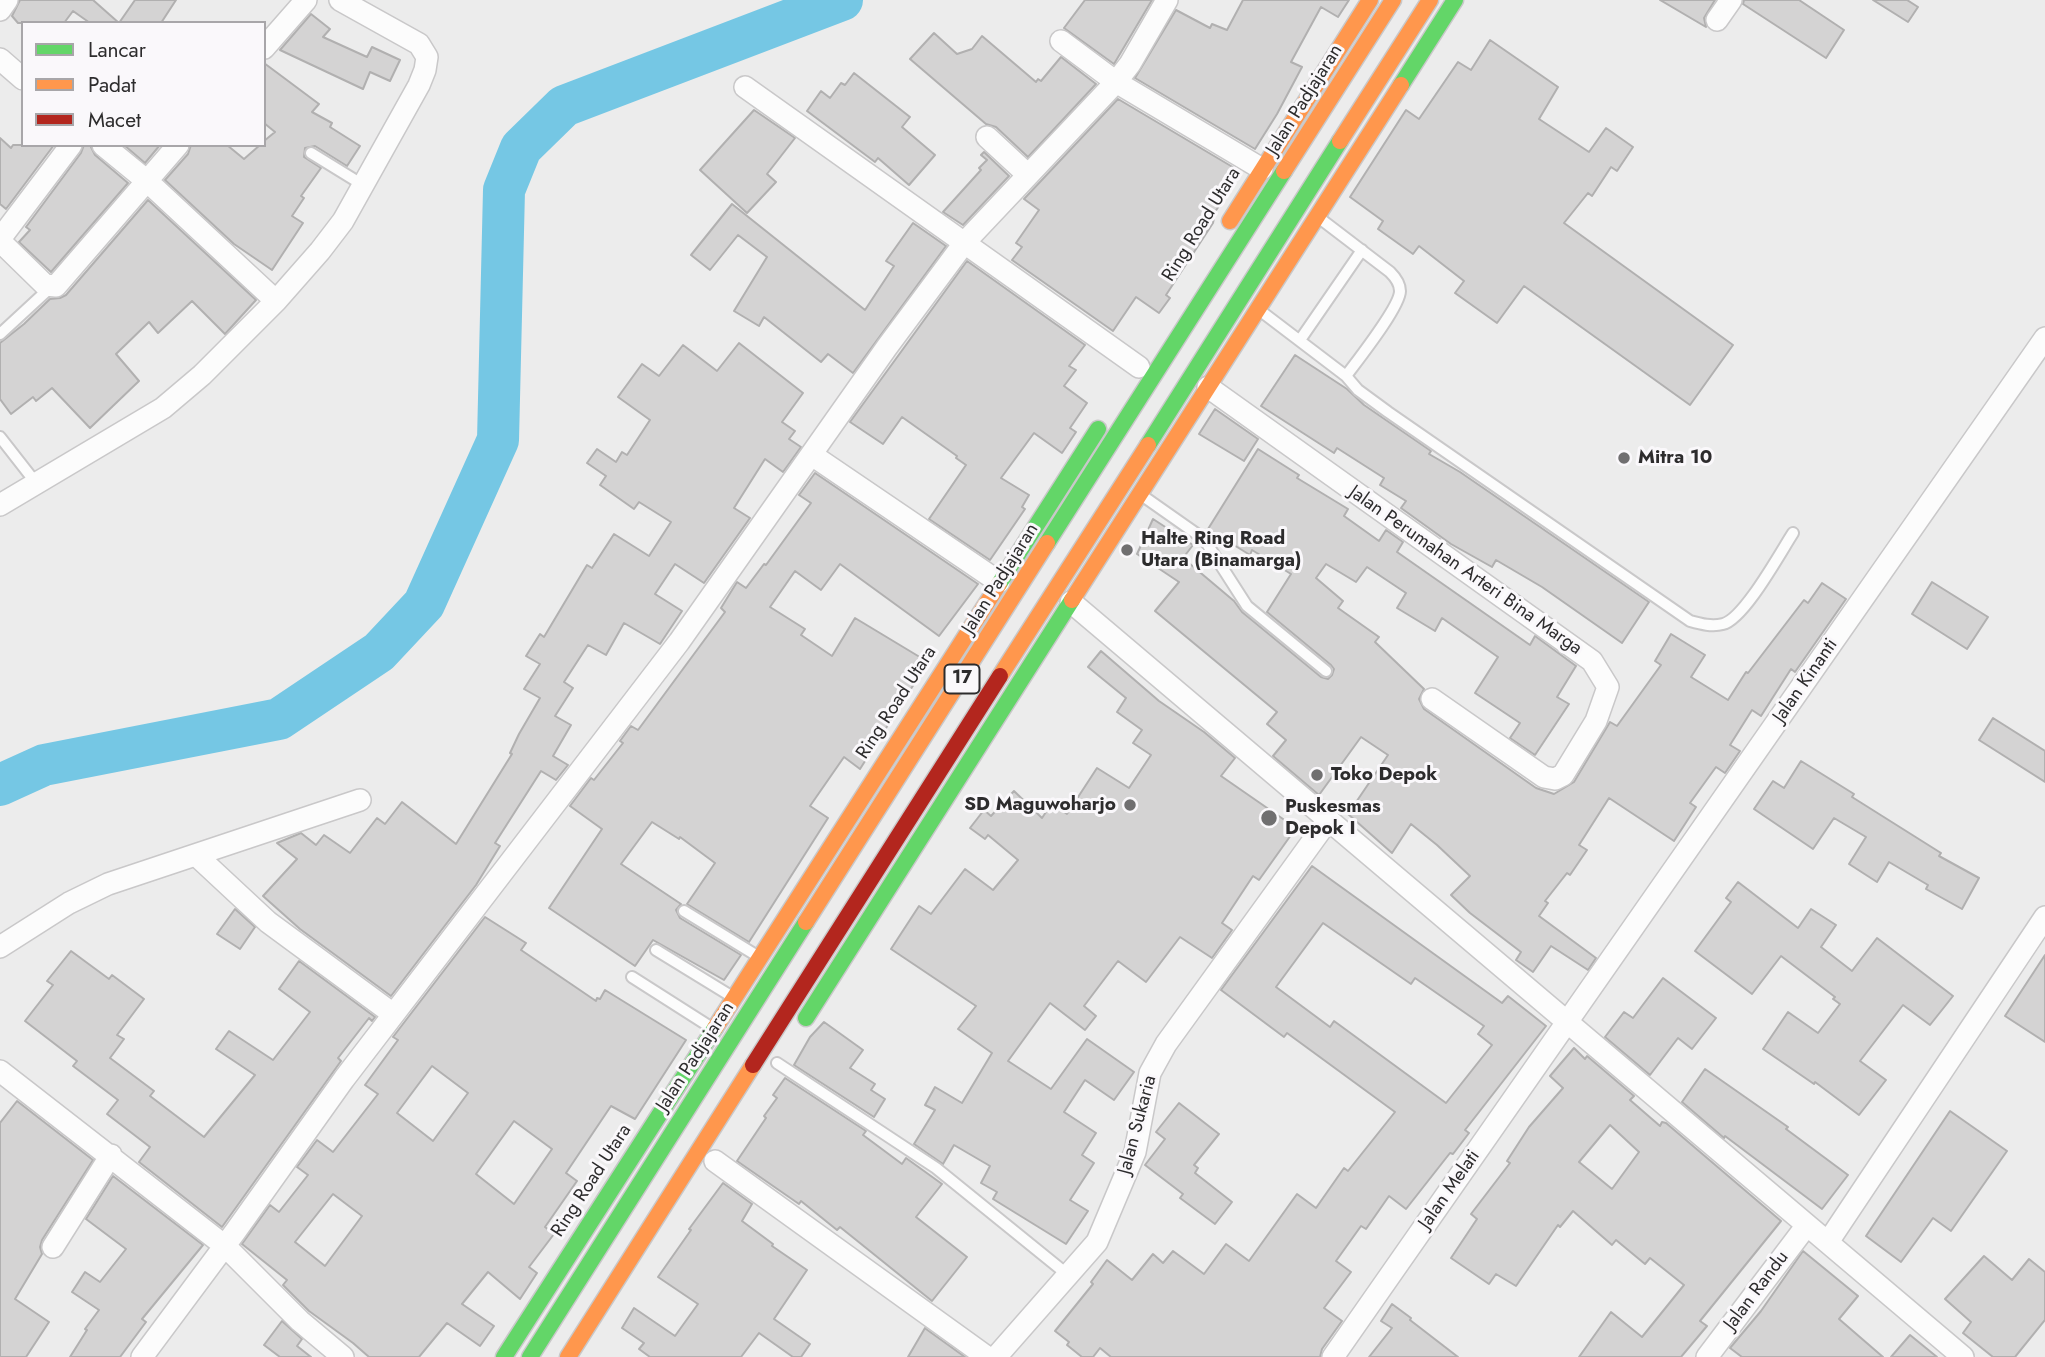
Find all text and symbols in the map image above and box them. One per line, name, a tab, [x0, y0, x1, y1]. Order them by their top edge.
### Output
legend	[21, 21, 266, 147]
text: Lancar	[88, 35, 146, 65]
street label: Jalan Padjajaran	[1262, 40, 1348, 160]
text: Padat	[88, 70, 136, 100]
text: Macet	[88, 105, 141, 135]
street label: Ring Road Utara	[1158, 164, 1246, 286]
place label: Mitra 10	[1638, 447, 1712, 469]
marker: Mitra 10	[1616, 450, 1632, 466]
street label: Jalan Perumahan Arteri Bina Marga	[1344, 482, 1586, 660]
street label: Jalan Padjajaran	[958, 519, 1044, 639]
place label: Halte Ring Road Utara (Binamarga)	[1141, 528, 1302, 572]
marker: Halte Ring Road Utara (Binamarga)	[1119, 542, 1135, 558]
street label: Jalan Kinanti	[1769, 635, 1843, 727]
street label: Ring Road Utara	[852, 642, 942, 764]
road number: 17	[944, 664, 979, 694]
place label: Toko Depok	[1331, 764, 1437, 786]
marker: Toko Depok	[1309, 767, 1325, 783]
place label: SD Maguwoharjo	[964, 794, 1116, 816]
place label: Puskesmas Depok I	[1285, 796, 1381, 840]
marker: SD Maguwoharjo	[1122, 797, 1138, 813]
marker: Puskesmas Depok I	[1259, 808, 1279, 828]
street label: Jalan Padjajaran	[652, 998, 740, 1116]
street label: Jalan Sukaria	[1114, 1073, 1162, 1177]
street label: Ring Road Utara	[547, 1120, 637, 1242]
street label: Jalan Melati	[1415, 1146, 1485, 1234]
street label: Jalan Randu	[1720, 1247, 1794, 1335]

